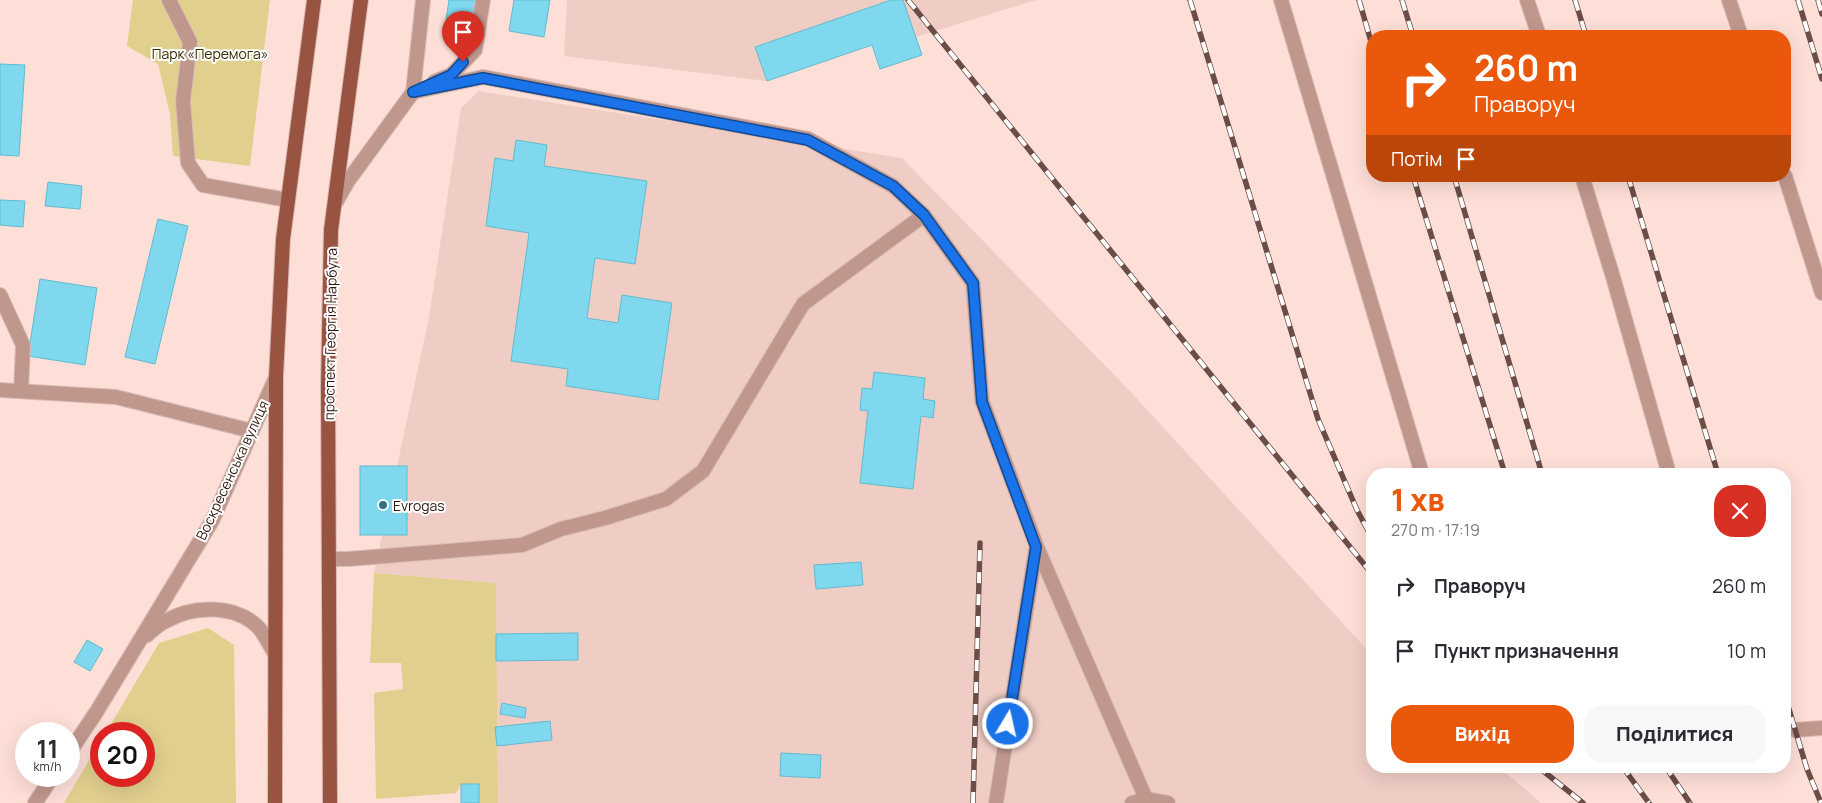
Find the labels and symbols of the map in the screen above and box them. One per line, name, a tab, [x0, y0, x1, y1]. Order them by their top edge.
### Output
pin	[442, 11, 484, 62]
park label: Парк «Перемога»	[152, 44, 268, 63]
street label: проспект Георгія Нарбута	[319, 248, 341, 420]
street label: Воскресенська вулиця	[191, 397, 273, 543]
place label: Evrogas	[393, 496, 445, 515]
marker: Evrogas	[377, 499, 389, 511]
position arrow	[981, 697, 1033, 749]
speed limit sign: 20	[90, 722, 155, 787]

